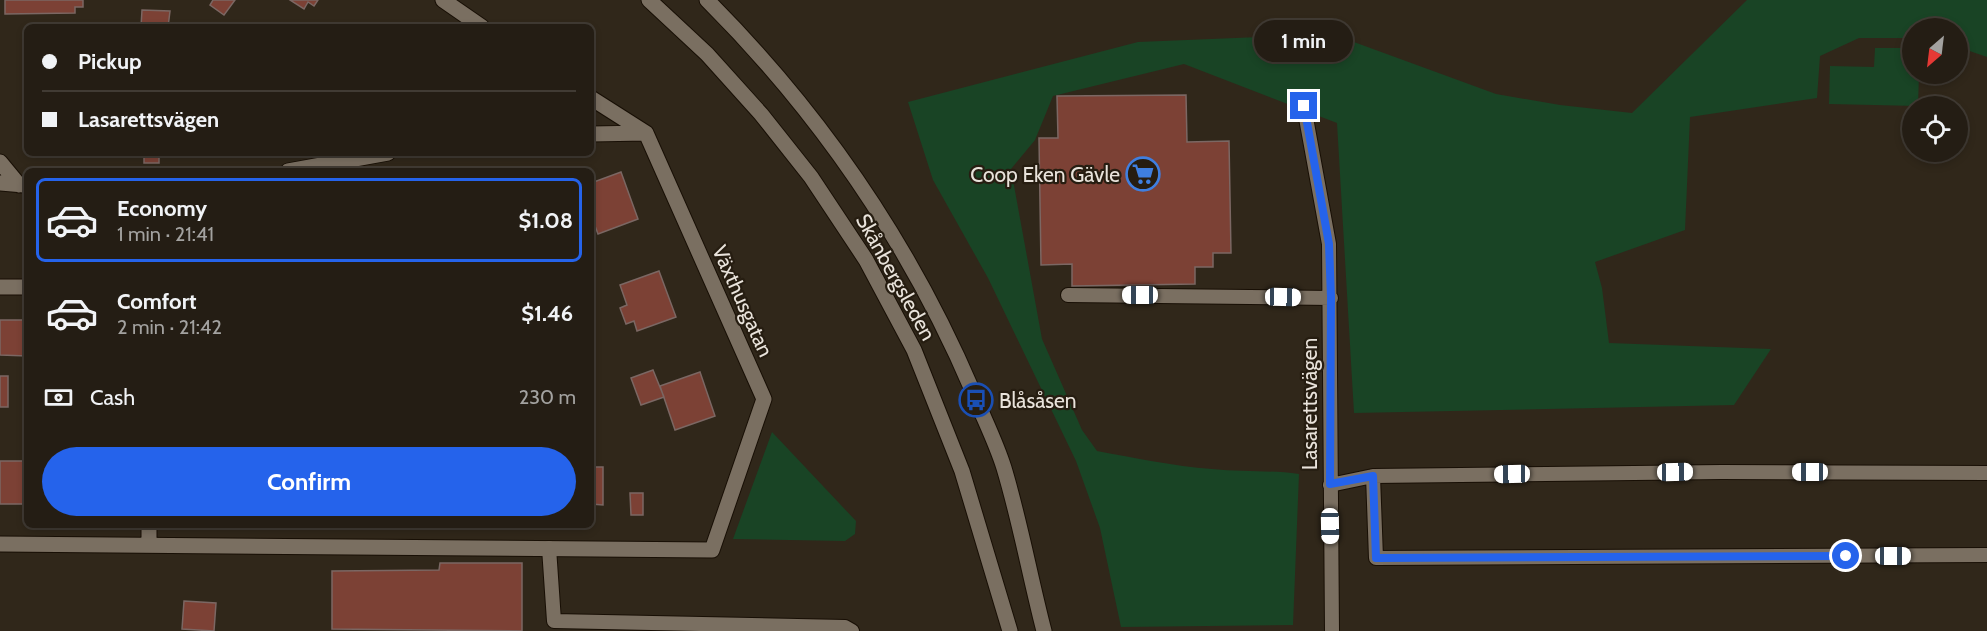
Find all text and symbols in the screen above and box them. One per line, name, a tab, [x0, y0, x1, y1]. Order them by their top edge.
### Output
north arrow	[1902, 18, 1968, 84]
map controls	[1902, 18, 1968, 162]
callout: 1 min	[1254, 19, 1354, 61]
text: 1 min	[1281, 29, 1326, 53]
text: Pickup	[78, 48, 142, 75]
route end	[1290, 92, 1317, 119]
button: locate	[1902, 96, 1968, 162]
text: Lasarettsvägen	[78, 106, 219, 133]
supermarket icon: Coop Eken Gävle	[1125, 156, 1161, 192]
place label: Coop Eken Gävle	[970, 162, 1120, 187]
icon: car	[45, 193, 99, 247]
text: Economy	[117, 195, 207, 222]
text: $1.08	[519, 207, 573, 234]
street label: Skånbergsleden	[851, 209, 941, 345]
text: 1 min · 21:41	[117, 222, 214, 246]
street label: Växthusgatan	[707, 241, 779, 361]
icon: car	[45, 286, 99, 340]
car	[1122, 286, 1158, 304]
text: Comfort	[117, 288, 196, 315]
car	[1265, 288, 1301, 306]
text: $1.46	[521, 300, 573, 327]
text: 2 min · 21:42	[117, 315, 222, 339]
street label: Lasarettsvägen	[1297, 338, 1322, 470]
icon: cash	[42, 381, 75, 414]
bus stop icon: Blåsåsen	[958, 382, 994, 418]
text: Cash	[90, 384, 135, 411]
text: 230 m	[519, 385, 576, 409]
place label: Blåsåsen	[999, 388, 1076, 413]
button: Confirm	[42, 447, 576, 516]
car	[1657, 463, 1693, 481]
car	[1792, 463, 1828, 481]
car	[1494, 465, 1530, 483]
car	[1321, 508, 1339, 544]
route start	[1832, 542, 1859, 569]
car	[1875, 547, 1911, 565]

